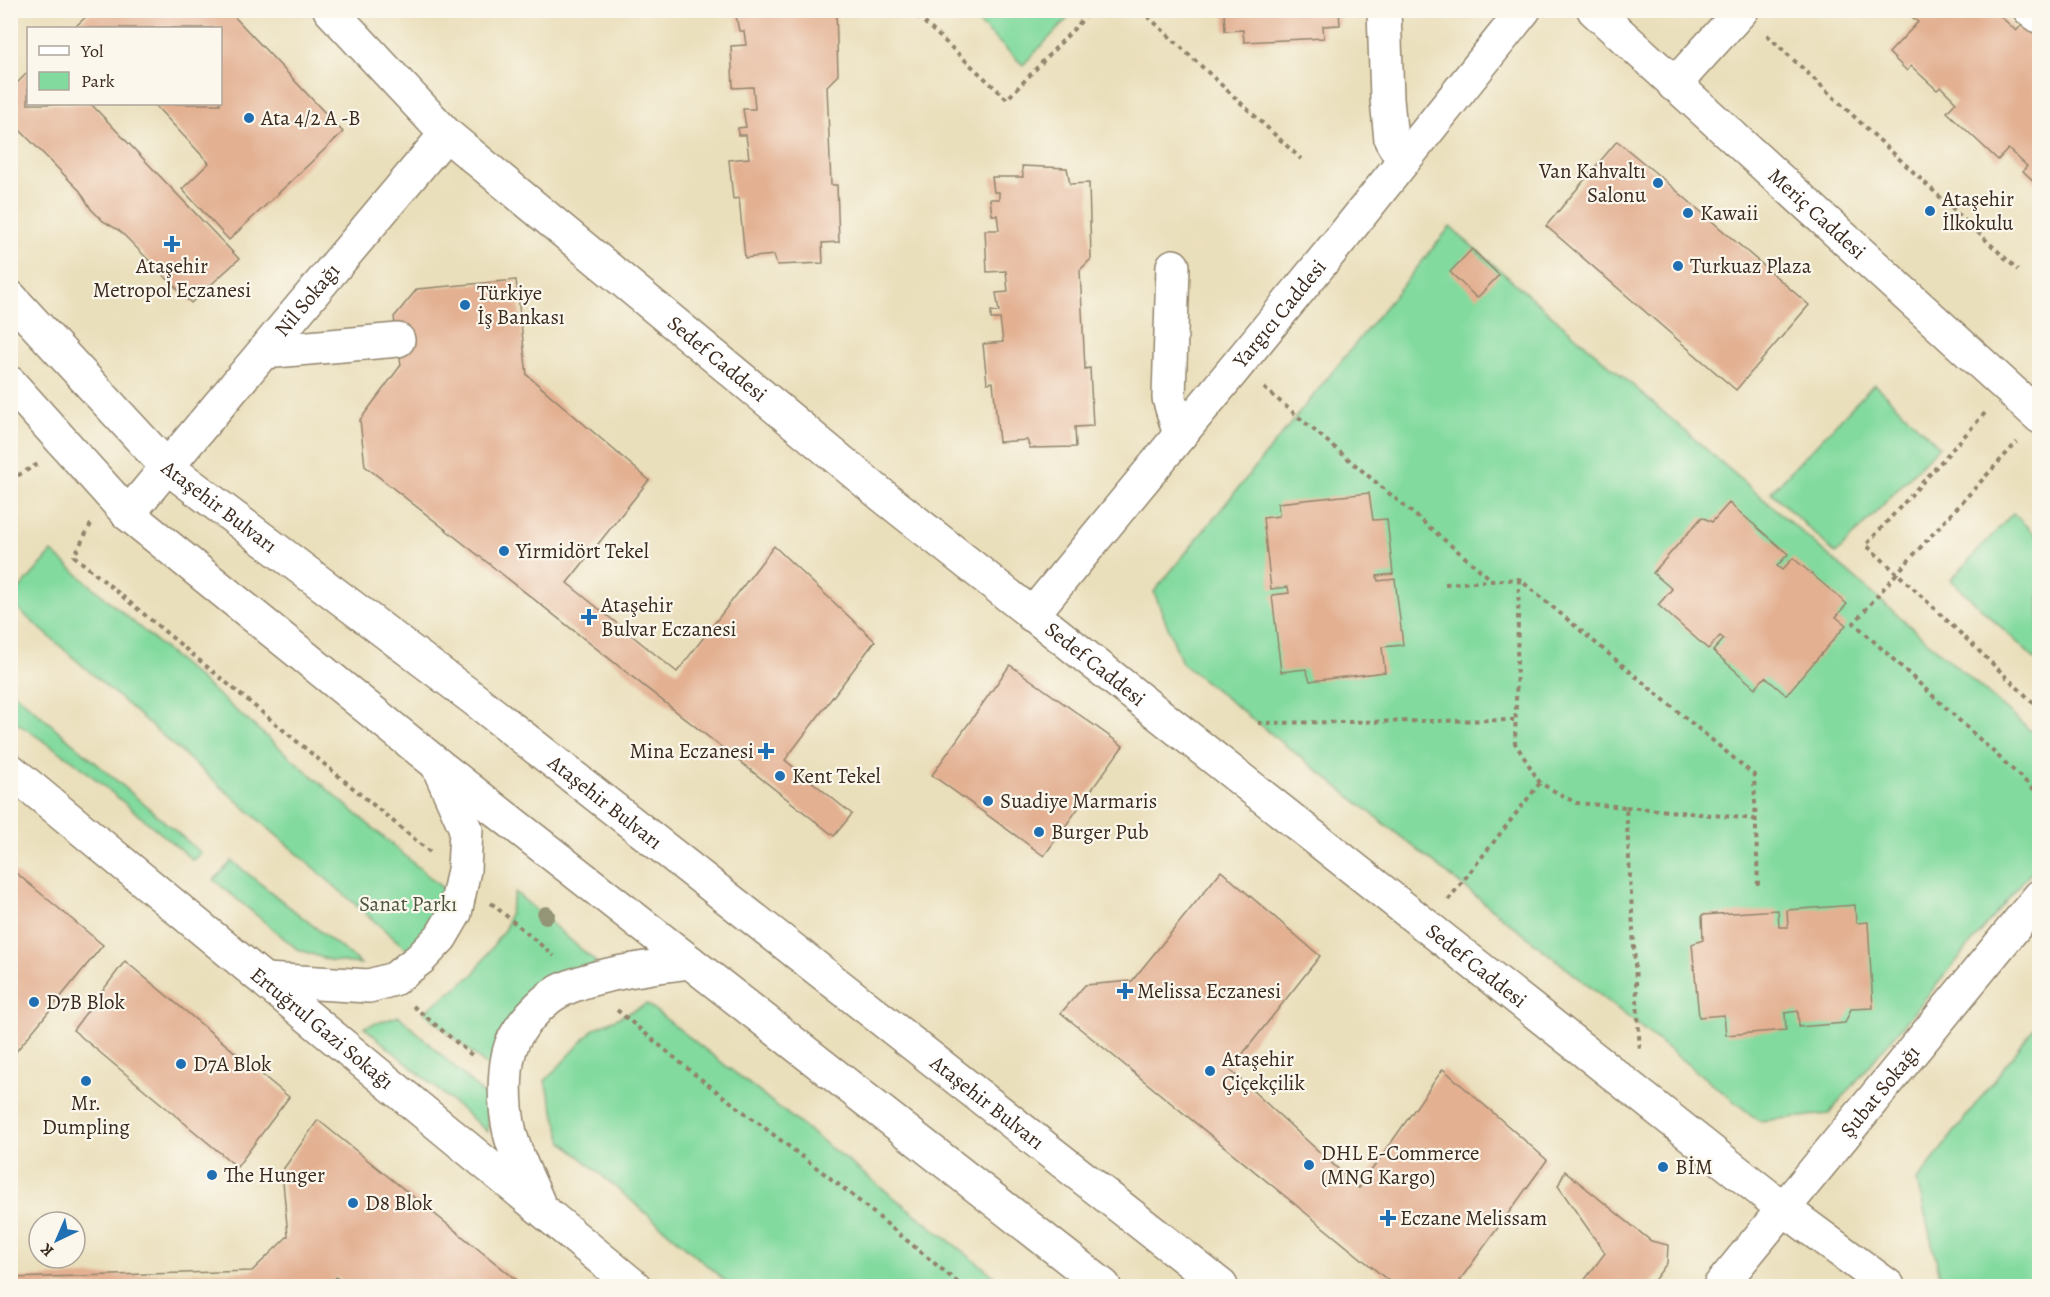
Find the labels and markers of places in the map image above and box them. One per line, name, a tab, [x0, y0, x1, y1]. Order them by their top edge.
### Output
place label: Ata 4/2 A -B	[260, 104, 361, 132]
marker: Ata 4/2 A -B	[242, 111, 256, 125]
place label: Van Kahvaltı Salonu	[1538, 157, 1647, 209]
marker: Van Kahvaltı Salonu	[1651, 176, 1665, 190]
place label: Ataşehir İlkokulu	[1941, 185, 2014, 237]
place label: Kawaii	[1700, 199, 1759, 227]
marker: Ataşehir İlkokulu	[1923, 204, 1937, 218]
marker: Kawaii	[1681, 206, 1695, 220]
marker: Ataşehir Metropol Eczanesi	[165, 237, 179, 251]
place label: Ataşehir Metropol Eczanesi	[93, 252, 251, 304]
place label: Turkuaz Plaza	[1690, 252, 1812, 280]
marker: Turkuaz Plaza	[1671, 259, 1685, 273]
place label: Türkiye İş Bankası	[477, 279, 565, 331]
marker: Türkiye İş Bankası	[458, 298, 472, 312]
place label: Yirmidört Tekel	[515, 537, 649, 565]
marker: Yirmidört Tekel	[497, 544, 511, 558]
place label: Ataşehir Bulvar Eczanesi	[600, 591, 737, 643]
marker: Ataşehir Bulvar Eczanesi	[582, 610, 596, 624]
place label: Mina Eczanesi	[630, 737, 754, 765]
marker: Mina Eczanesi	[759, 744, 773, 758]
place label: Kent Tekel	[792, 762, 881, 790]
marker: Kent Tekel	[773, 769, 787, 783]
place label: Suadiye Marmaris	[1000, 787, 1157, 815]
marker: Suadiye Marmaris	[981, 794, 995, 808]
place label: Burger Pub	[1051, 818, 1149, 846]
marker: Burger Pub	[1032, 825, 1046, 839]
place label: Melissa Eczanesi	[1137, 977, 1281, 1005]
marker: Melissa Eczanesi	[1118, 984, 1132, 998]
place label: D7B Blok	[46, 988, 125, 1016]
marker: D7B Blok	[27, 995, 41, 1009]
place label: Ataşehir Çiçekçilik	[1221, 1045, 1306, 1097]
place label: D7A Blok	[193, 1050, 272, 1078]
marker: D7A Blok	[174, 1057, 188, 1071]
marker: Ataşehir Çiçekçilik	[1203, 1064, 1217, 1078]
marker: Mr. Dumpling	[79, 1074, 93, 1088]
place label: Mr. Dumpling	[42, 1089, 130, 1141]
place label: DHL E-Commerce (MNG Kargo)	[1321, 1139, 1480, 1191]
place label: BİM	[1675, 1153, 1713, 1181]
marker: DHL E-Commerce (MNG Kargo)	[1302, 1158, 1316, 1172]
marker: BİM	[1656, 1160, 1670, 1174]
place label: The Hunger	[224, 1161, 325, 1189]
marker: The Hunger	[205, 1168, 219, 1182]
place label: D8 Blok	[365, 1189, 433, 1217]
marker: D8 Blok	[346, 1196, 360, 1210]
place label: Eczane Melissam	[1400, 1204, 1547, 1232]
marker: Eczane Melissam	[1381, 1211, 1395, 1225]

